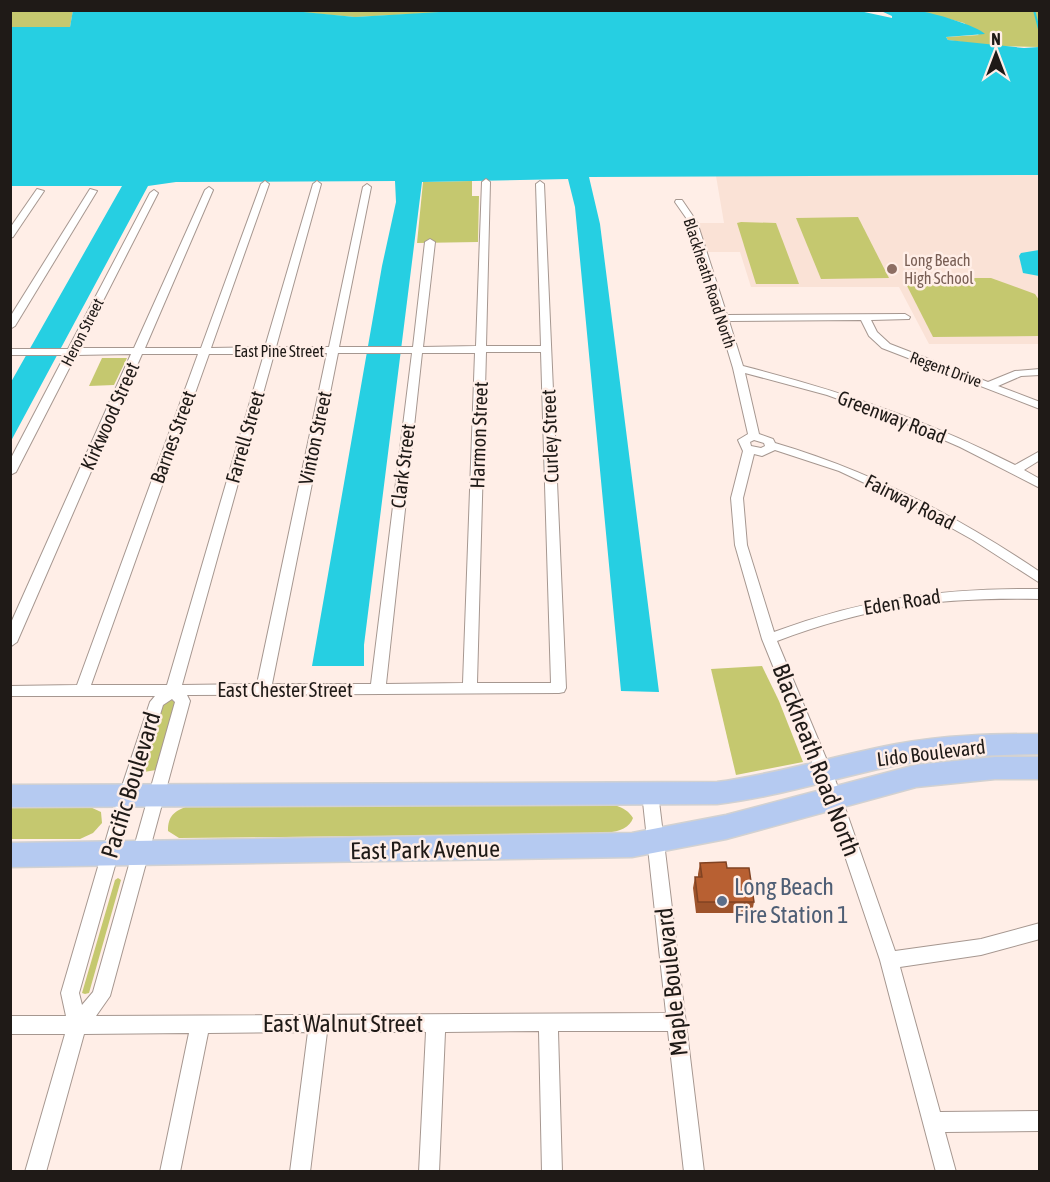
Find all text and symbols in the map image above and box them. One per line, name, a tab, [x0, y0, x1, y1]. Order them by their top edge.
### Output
north arrow	[966, 24, 1026, 84]
text: N	[991, 30, 1001, 48]
street label: Blackheath Road North	[680, 216, 740, 350]
place label: Long Beach High School	[904, 251, 974, 288]
marker: Long Beach High School	[885, 262, 899, 276]
street label: Heron Street	[57, 295, 107, 369]
street label: East Pine Street	[234, 342, 324, 360]
street label: Regent Drive	[907, 348, 984, 391]
street label: Kirkwood Street	[75, 358, 144, 473]
street label: Harmon Street	[465, 381, 492, 489]
street label: Greenway Road	[835, 385, 950, 448]
street label: Barnes Street	[145, 387, 200, 486]
street label: Farrell Street	[220, 388, 269, 486]
street label: Vinton Street	[293, 389, 336, 487]
street label: Curley Street	[536, 389, 563, 483]
street label: Clark Street	[386, 422, 419, 509]
street label: Fairway Road	[861, 469, 959, 534]
street label: Eden Road	[862, 584, 942, 619]
street label: Blackheath Road North	[767, 660, 866, 860]
street label: East Chester Street	[217, 678, 353, 701]
street label: Pacific Boulevard	[95, 708, 166, 861]
street label: Lido Boulevard	[875, 734, 987, 771]
street label: East Park Avenue	[350, 835, 500, 864]
place label: Long Beach Fire Station 1	[734, 873, 849, 928]
marker: Long Beach Fire Station 1	[715, 894, 729, 908]
street label: Maple Boulevard	[650, 906, 693, 1058]
street label: East Walnut Street	[263, 1010, 423, 1037]

